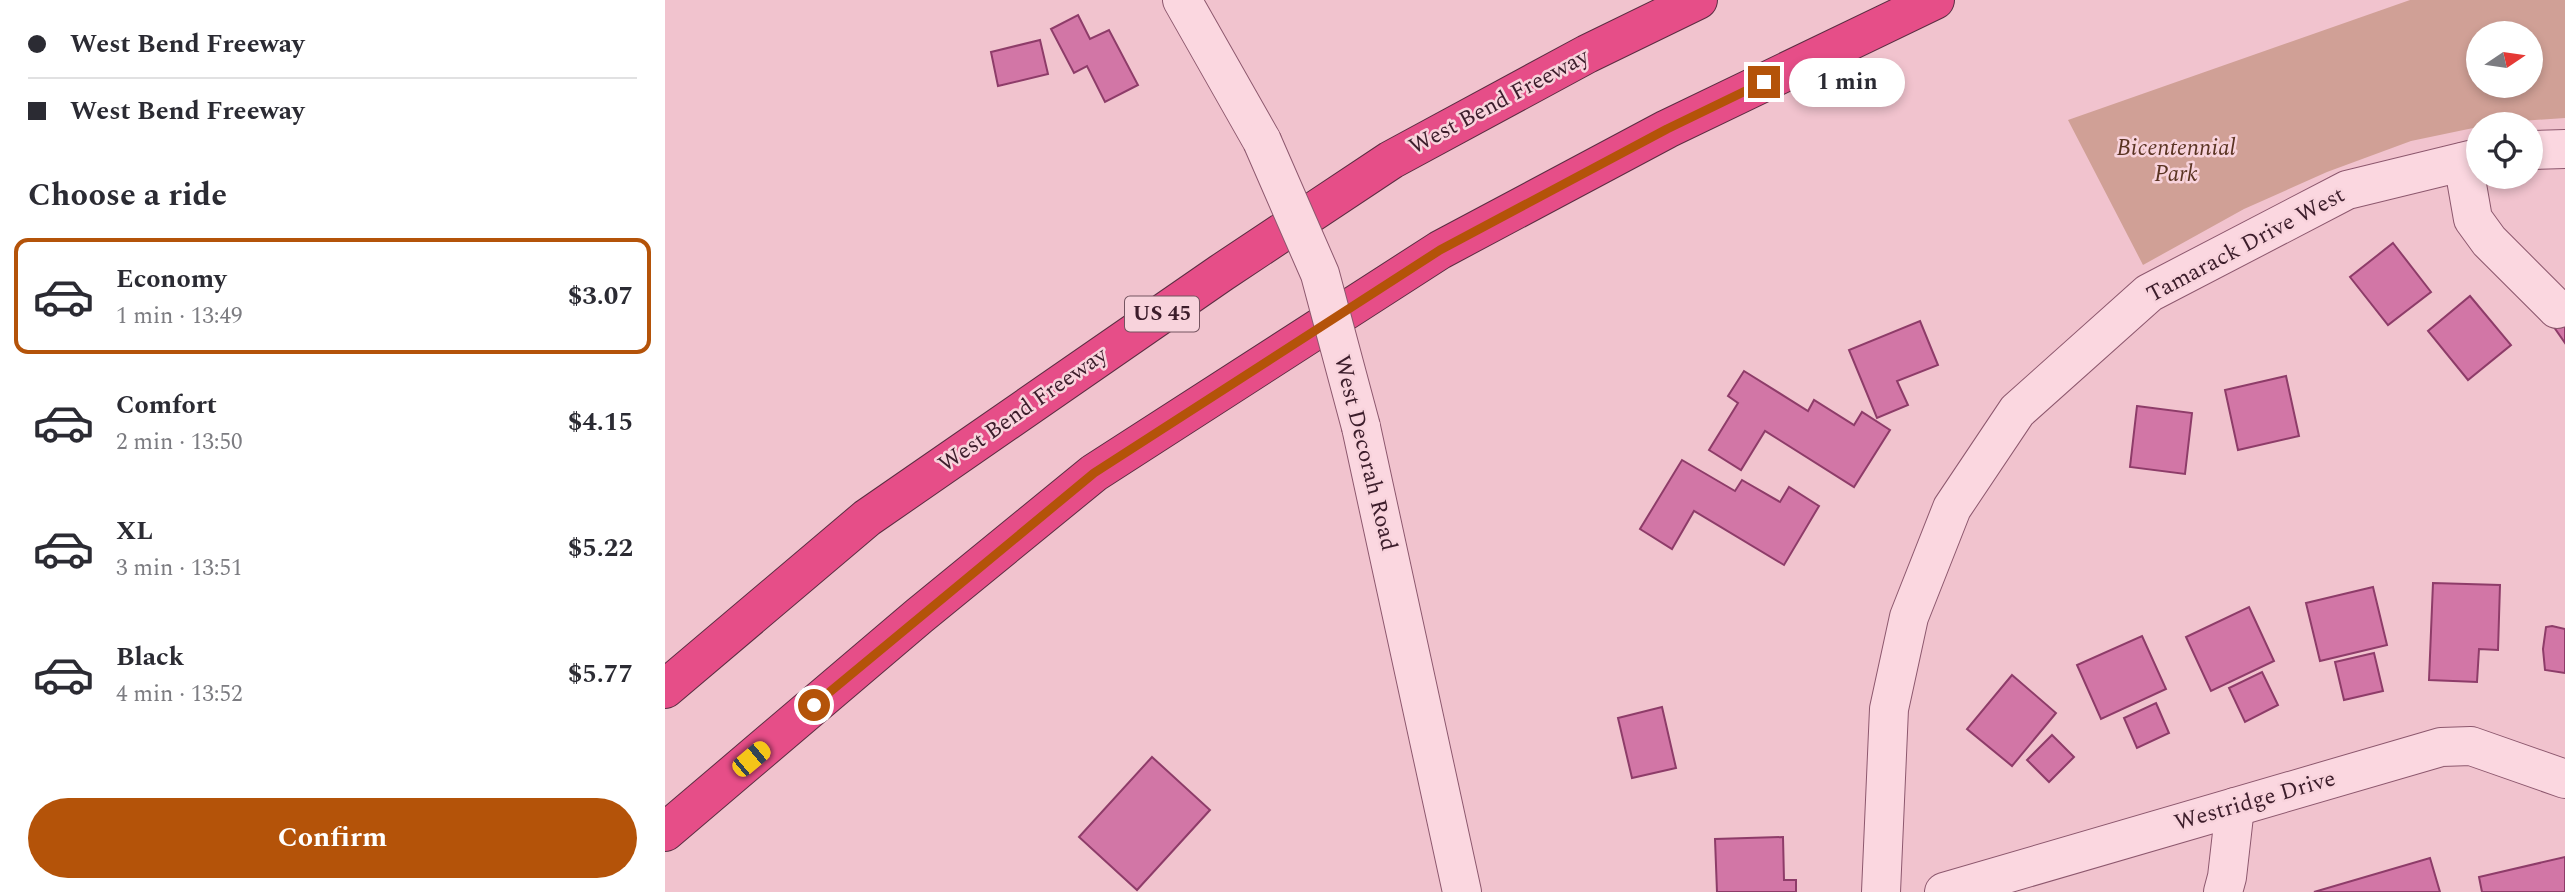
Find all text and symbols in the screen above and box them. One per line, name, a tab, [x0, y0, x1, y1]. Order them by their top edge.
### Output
north arrow	[2466, 21, 2543, 98]
map controls	[2466, 21, 2543, 189]
text: West Bend Freeway	[70, 24, 304, 64]
street label: West Bend Freeway	[1403, 39, 1596, 164]
callout: 1 min	[1789, 57, 1904, 106]
text: 1 min	[1816, 65, 1878, 100]
route end	[1748, 66, 1780, 98]
text: West Bend Freeway	[70, 91, 304, 131]
button: locate	[2466, 112, 2543, 189]
park label: Bicentennial Park	[2116, 131, 2236, 192]
text: Choose a ride	[28, 171, 227, 220]
street label: Tamarack Drive West	[2141, 178, 2351, 312]
text: Economy	[116, 259, 226, 299]
icon: car	[32, 265, 95, 328]
text: $3.07	[568, 276, 633, 316]
road number: US 45	[1125, 296, 1199, 332]
text: 1 min · 13:49	[116, 299, 243, 334]
street label: West Bend Freeway	[931, 338, 1116, 482]
street label: West Decorah Road	[1324, 351, 1406, 555]
text: Comfort	[116, 385, 217, 425]
icon: car	[32, 391, 95, 454]
text: $4.15	[568, 402, 633, 442]
text: 2 min · 13:50	[116, 425, 243, 460]
text: XL	[116, 511, 153, 551]
icon: car	[32, 517, 95, 580]
text: $5.22	[568, 528, 633, 568]
text: 3 min · 13:51	[116, 551, 243, 586]
text: Black	[116, 637, 184, 677]
icon: car	[32, 643, 95, 706]
text: $5.77	[568, 654, 633, 694]
text: 4 min · 13:52	[116, 677, 243, 712]
route start	[798, 689, 830, 721]
car	[729, 737, 774, 781]
street label: Westridge Drive	[2170, 761, 2340, 841]
button: Confirm	[28, 798, 637, 878]

